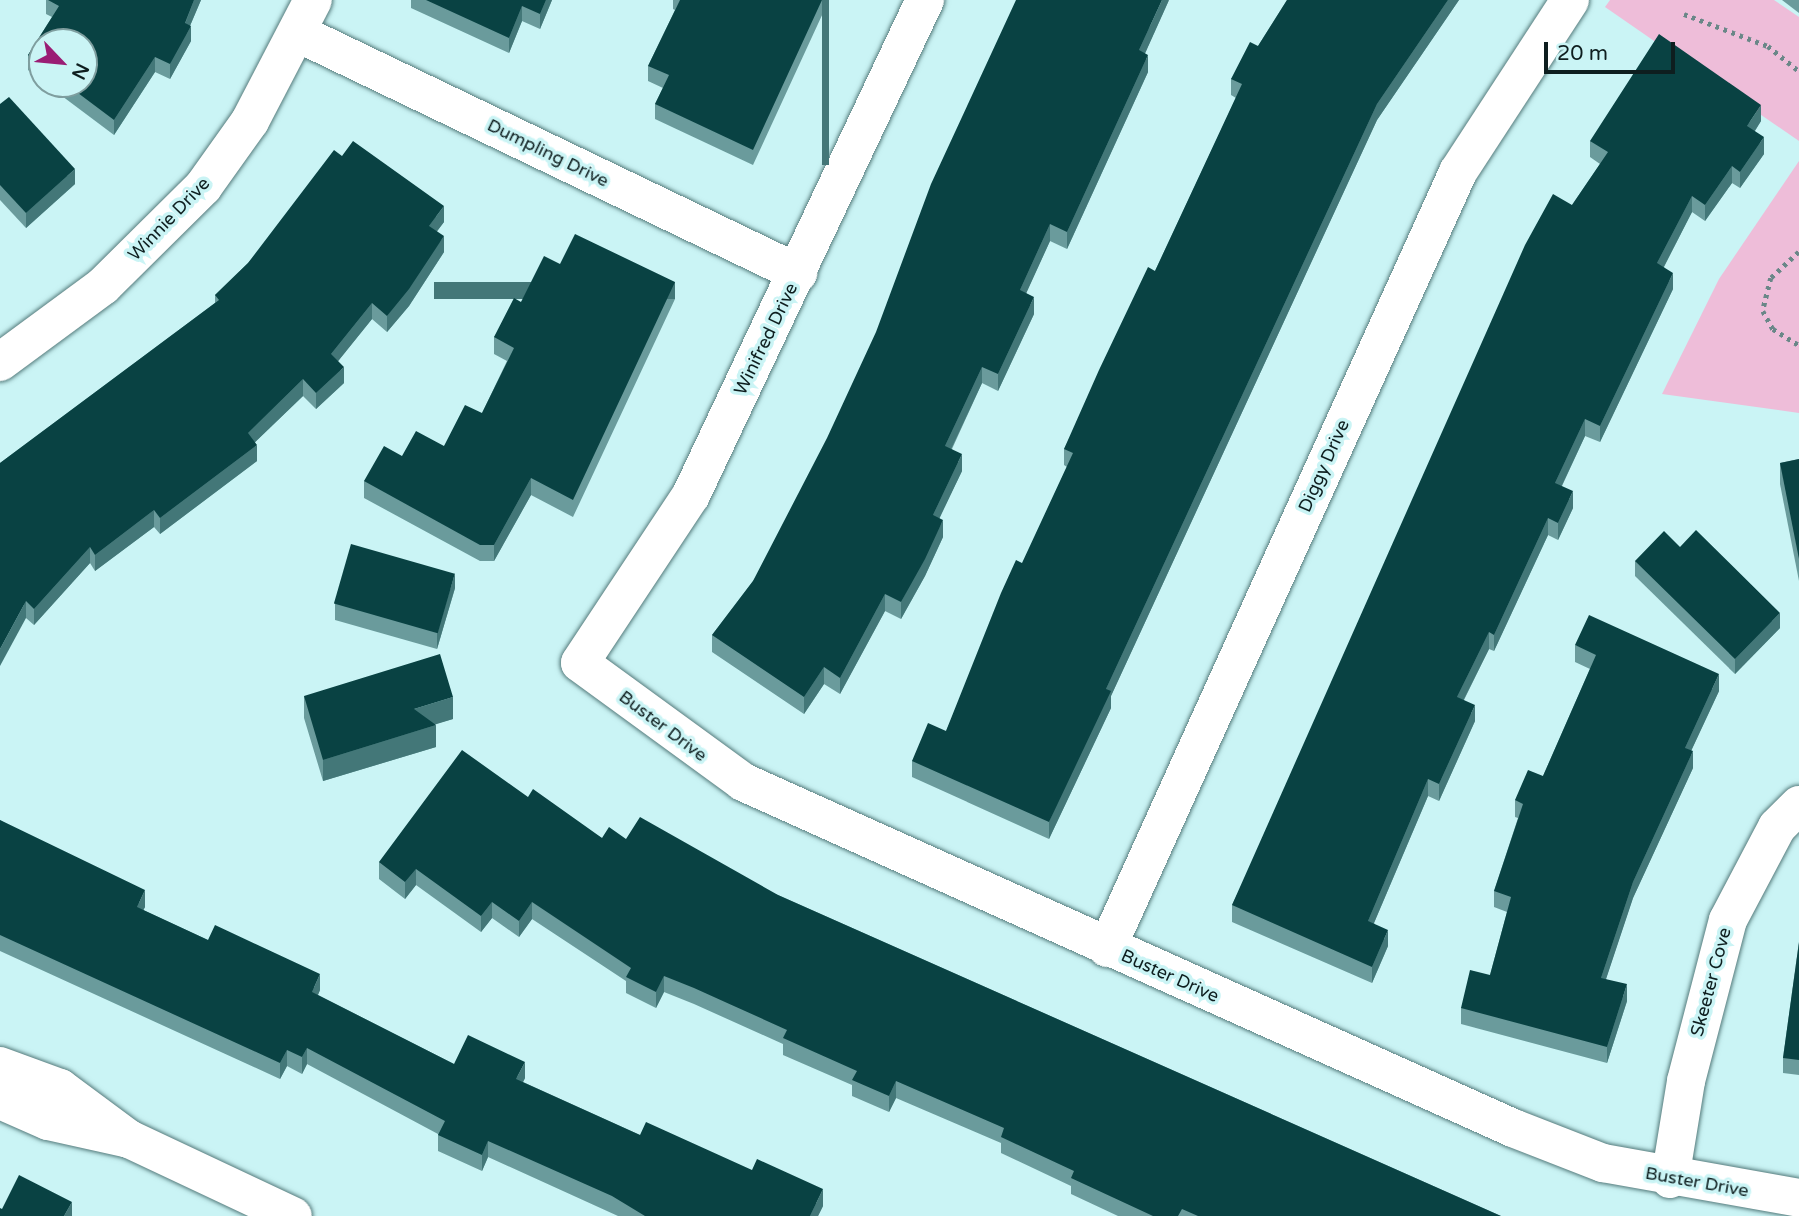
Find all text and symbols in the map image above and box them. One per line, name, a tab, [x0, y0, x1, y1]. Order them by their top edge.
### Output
north arrow	[28, 28, 98, 98]
scale bar	[1547, 28, 1678, 72]
text: 20 m	[1557, 41, 1608, 66]
text: N	[67, 60, 93, 83]
street label: Dumpling Drive	[484, 114, 612, 192]
street label: Winnie Drive	[124, 173, 214, 265]
street label: Winifred Drive	[730, 279, 802, 399]
street label: Diggy Drive	[1294, 416, 1354, 516]
street label: Buster Drive	[615, 686, 711, 766]
street label: Skeeter Cove	[1686, 925, 1736, 1039]
street label: Buster Drive	[1118, 945, 1222, 1007]
street label: Buster Drive	[1644, 1162, 1750, 1202]

